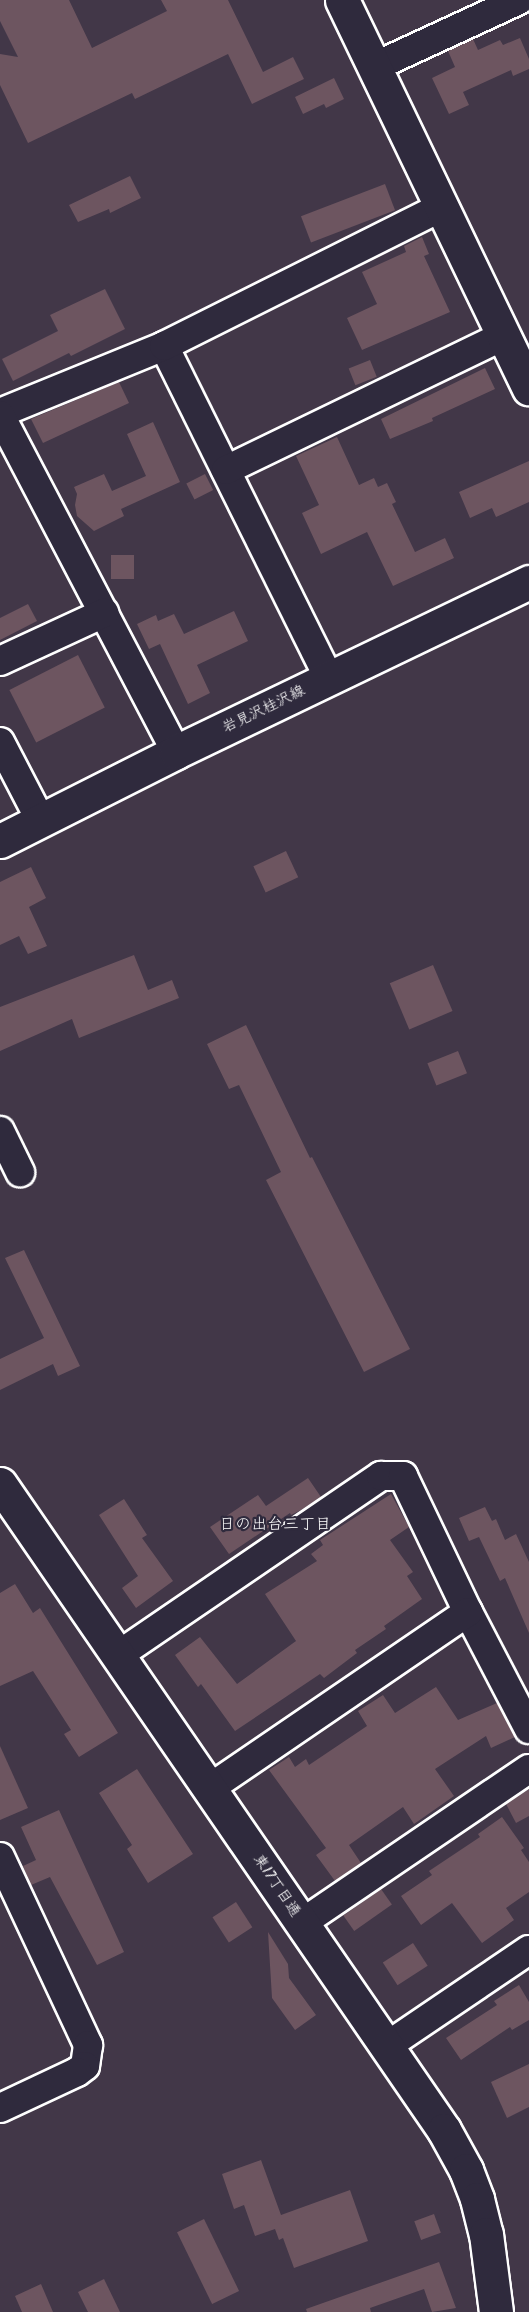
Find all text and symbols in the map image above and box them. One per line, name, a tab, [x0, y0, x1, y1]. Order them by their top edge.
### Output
street label: 岩見沢桂沢線	[220, 682, 308, 738]
district label: 日の出台三丁目	[219, 1515, 331, 1535]
street label: 東17丁目通	[249, 1851, 303, 1921]

